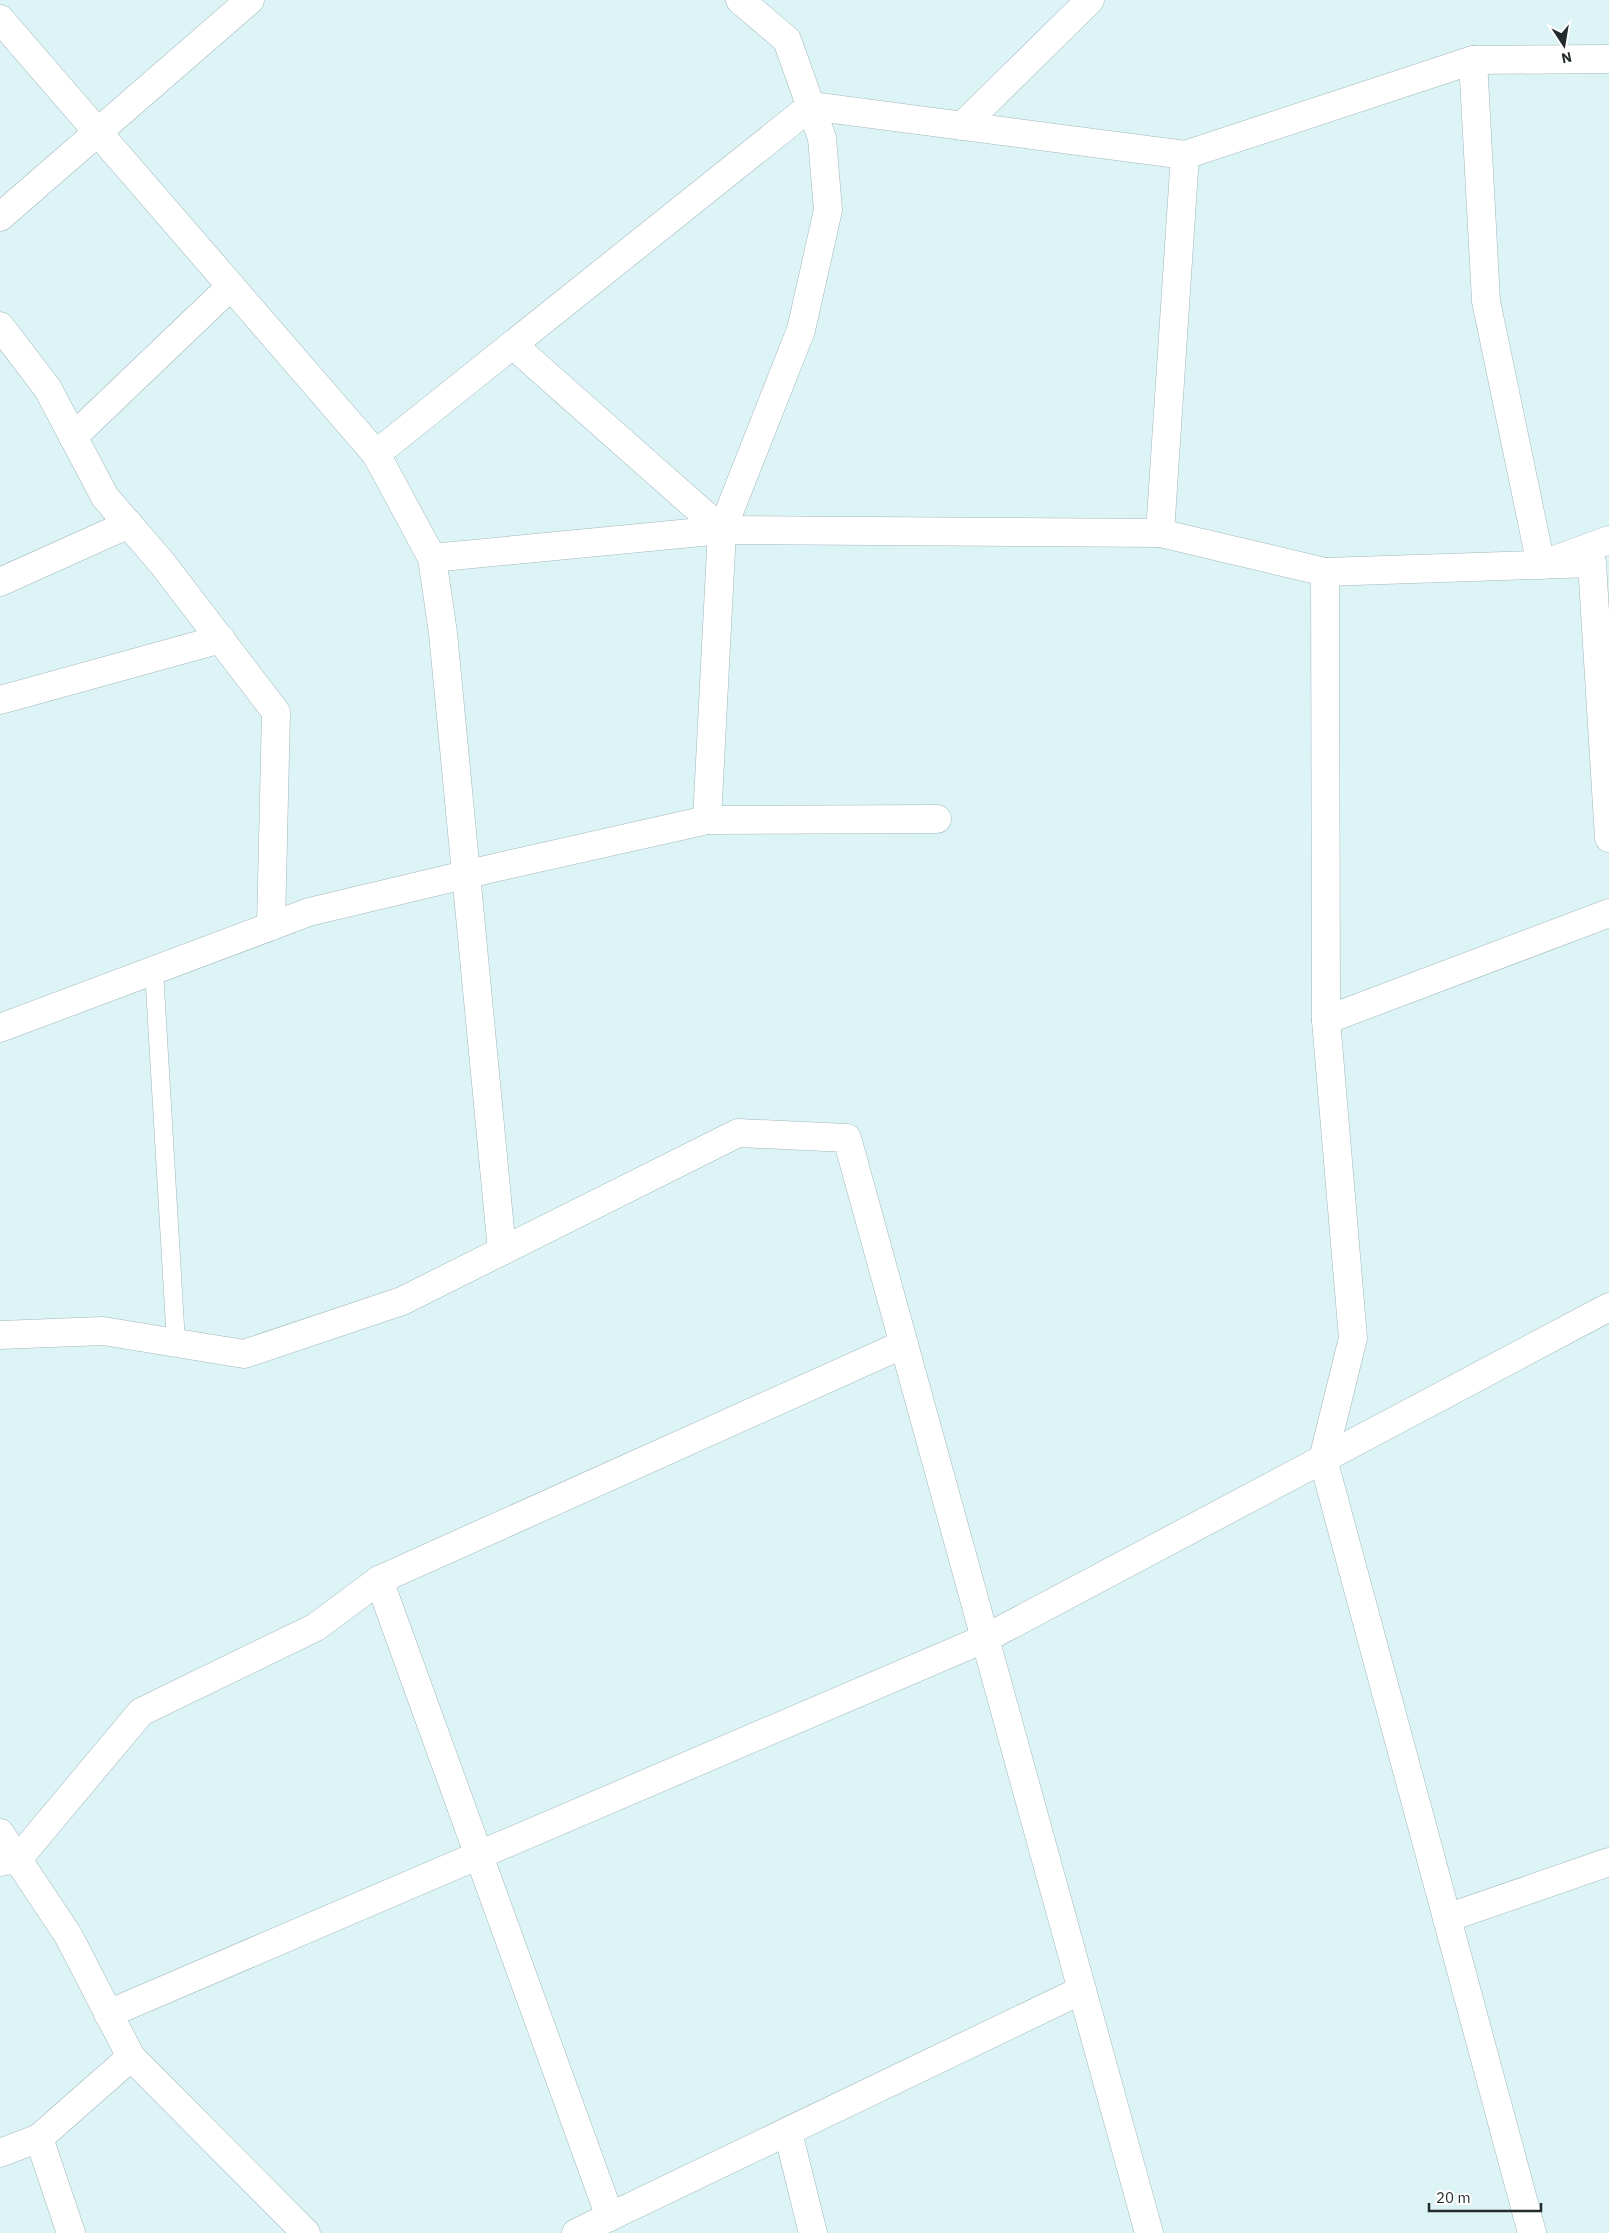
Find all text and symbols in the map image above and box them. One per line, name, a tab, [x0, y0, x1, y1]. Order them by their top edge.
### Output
north arrow	[1539, 20, 1589, 70]
text: N	[1560, 48, 1574, 68]
scale bar	[1429, 2180, 1542, 2212]
text: 20 m	[1436, 2188, 1471, 2207]

